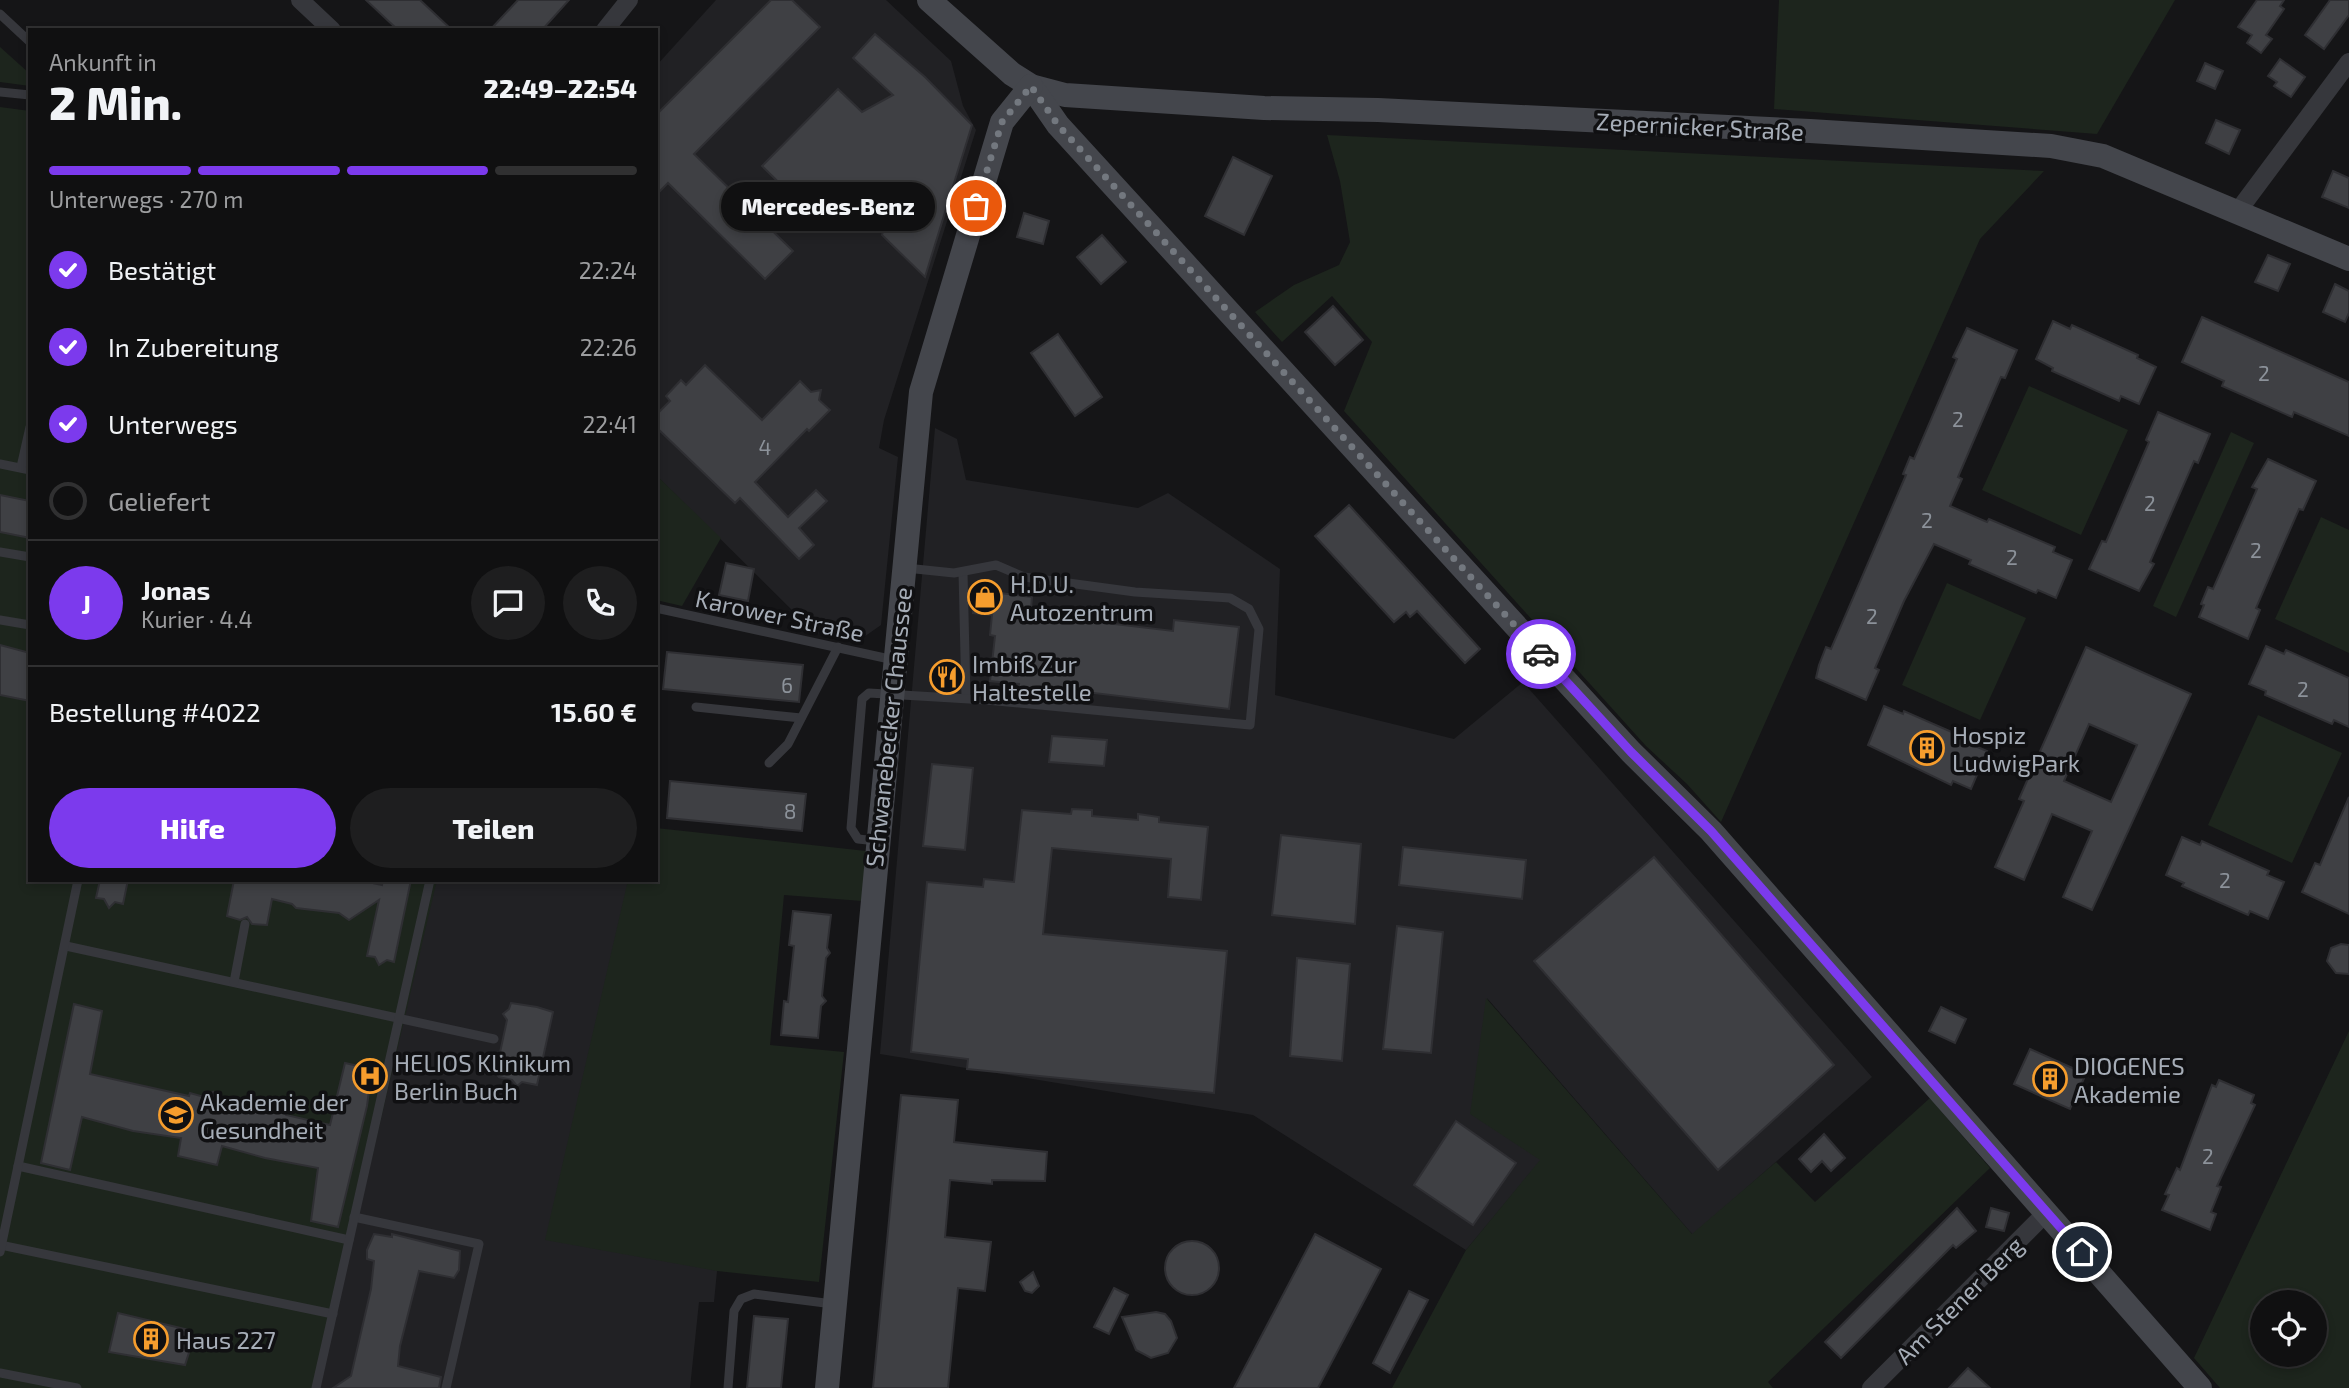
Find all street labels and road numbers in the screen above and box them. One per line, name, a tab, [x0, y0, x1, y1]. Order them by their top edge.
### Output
street label: Zepernicker Straße	[1595, 106, 1805, 146]
street label: Karower Straße	[693, 583, 867, 647]
street label: Schwanebecker Chaussee	[859, 586, 917, 868]
street label: Am Stener Berg	[1889, 1230, 2029, 1370]

